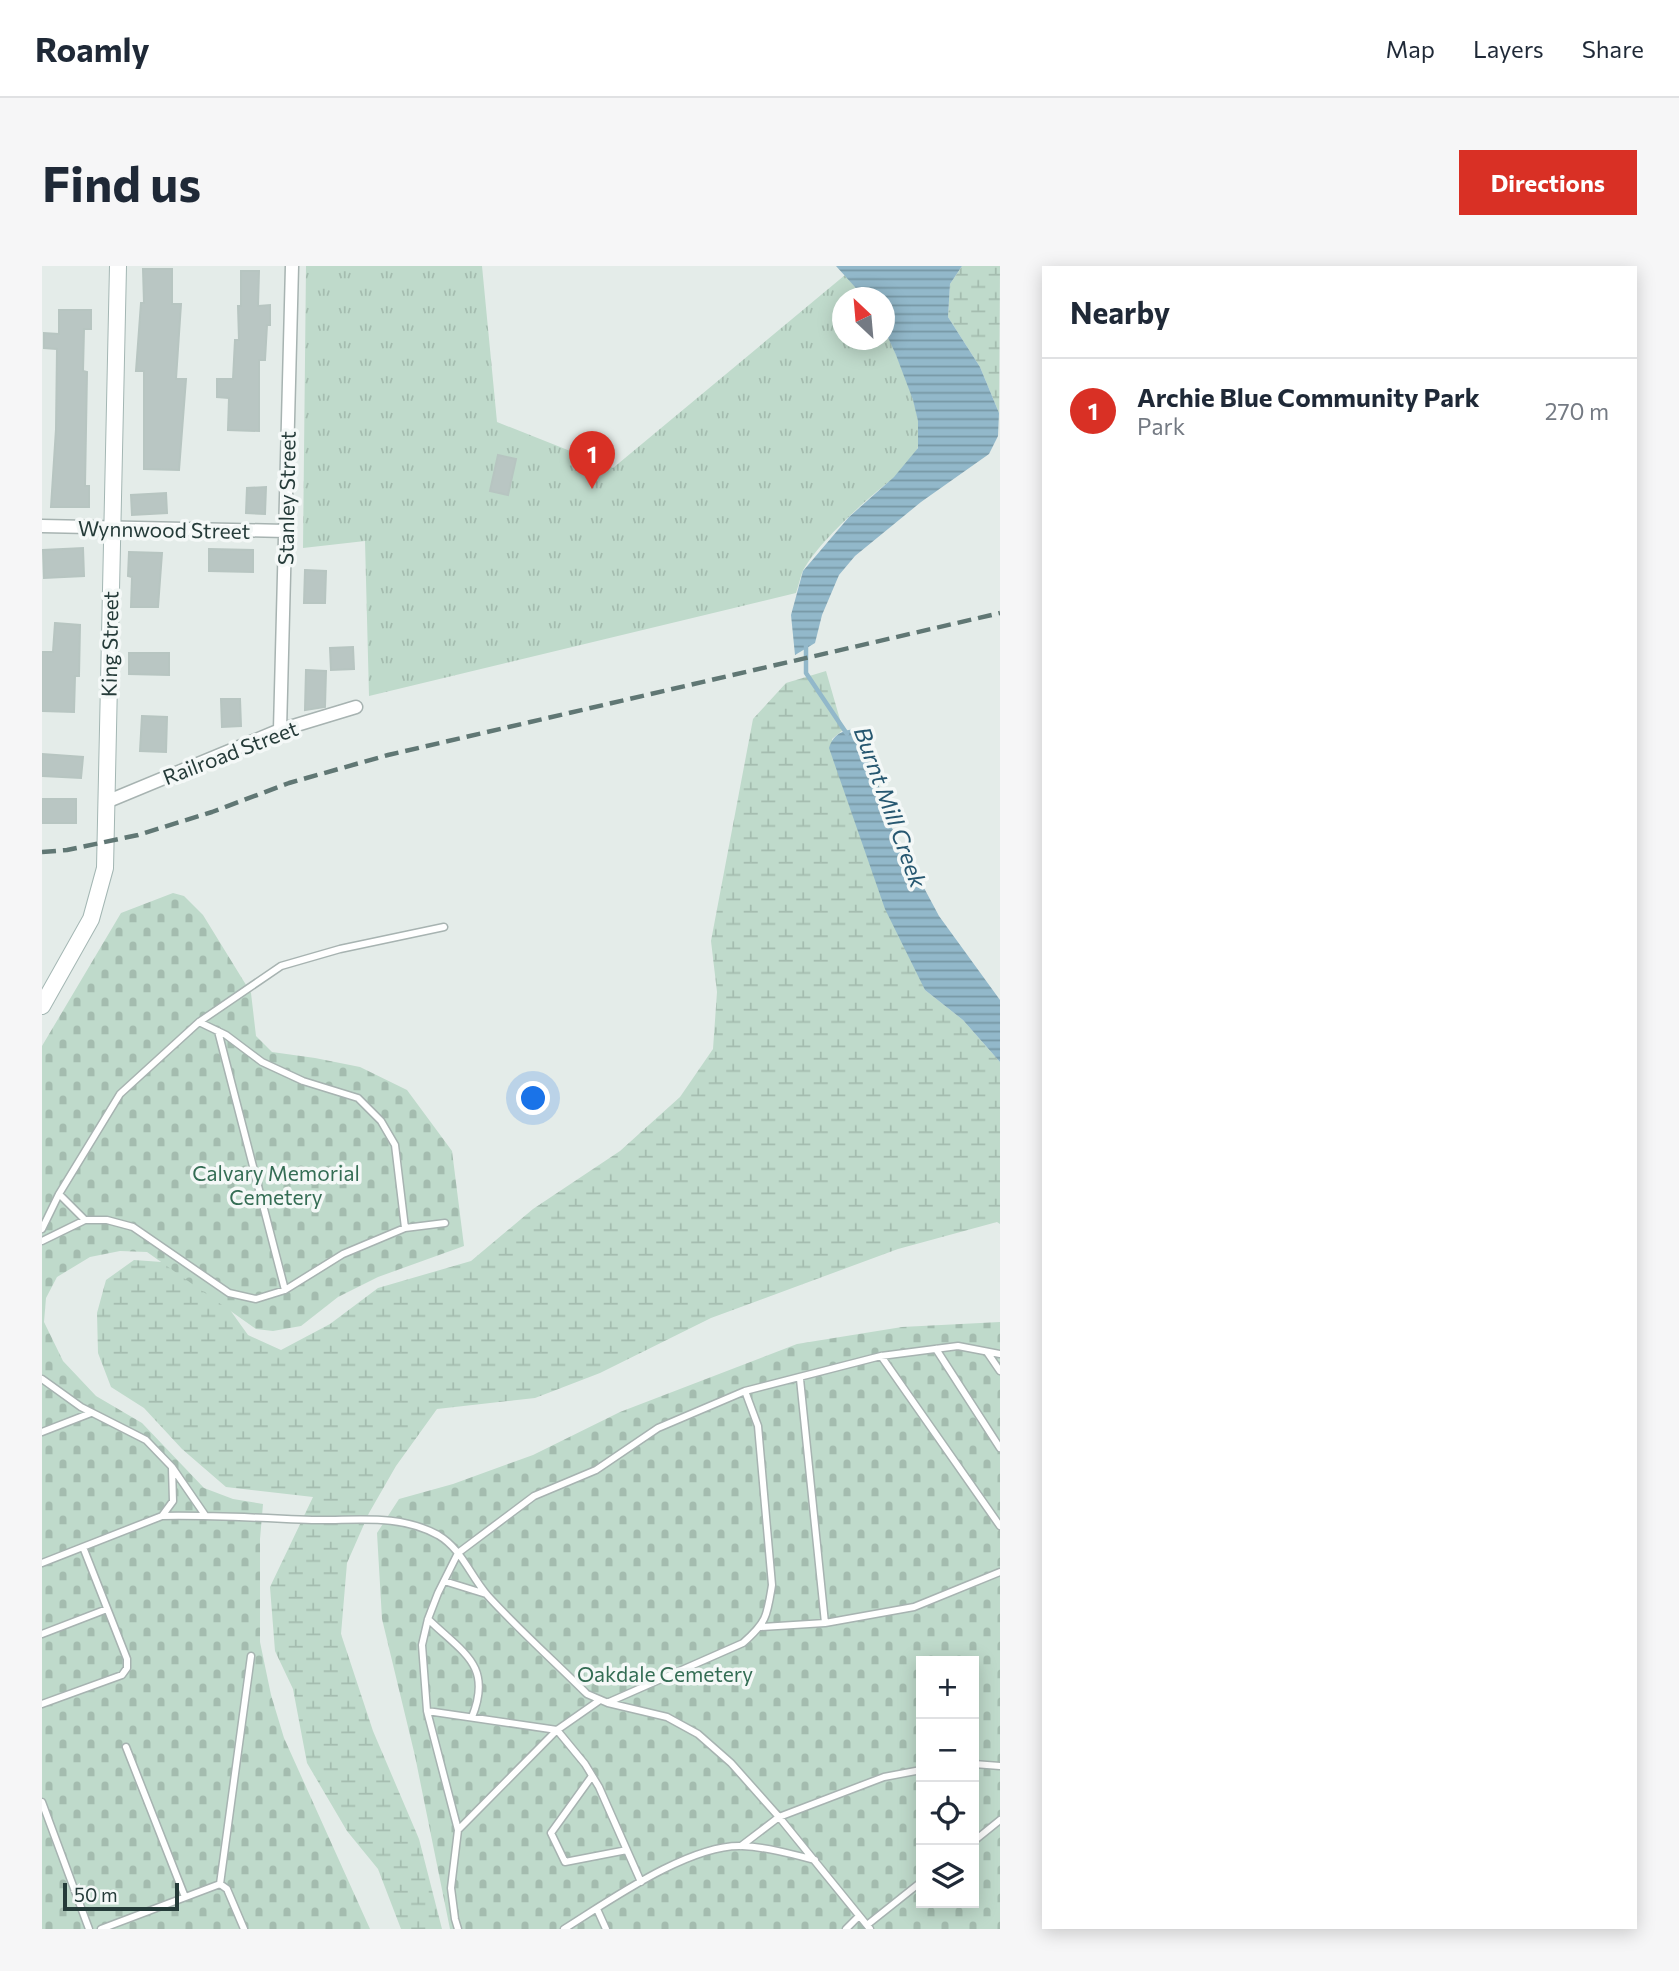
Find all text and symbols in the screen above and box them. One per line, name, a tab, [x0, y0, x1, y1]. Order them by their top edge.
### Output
text: Roamly	[35, 28, 150, 69]
text: Map	[1386, 34, 1435, 63]
text: Layers	[1473, 34, 1544, 63]
text: Share	[1582, 34, 1644, 63]
button: Directions	[1459, 150, 1637, 215]
text: Find us	[42, 152, 201, 212]
north arrow	[832, 287, 895, 350]
text: Nearby	[1070, 293, 1170, 330]
text: Archie Blue Community Park	[1137, 381, 1480, 412]
text: 1	[1088, 397, 1098, 425]
text: 270 m	[1545, 397, 1609, 425]
text: Park	[1137, 412, 1185, 440]
street label: Stanley Street	[272, 431, 300, 565]
pin: 1	[569, 431, 615, 489]
street label: Wynnwood Street	[78, 515, 250, 543]
street label: King Street	[96, 591, 122, 697]
street label: Railroad Street	[159, 715, 301, 789]
water label: Burnt Mill Creek	[849, 723, 933, 892]
your location	[516, 1081, 550, 1115]
park label: Calvary Memorial Cemetery	[192, 1160, 360, 1209]
map controls	[916, 1656, 979, 1908]
button: +	[916, 1656, 979, 1719]
park label: Oakdale Cemetery	[577, 1661, 753, 1686]
button: −	[916, 1719, 979, 1782]
button: locate	[916, 1782, 979, 1845]
button: layers	[916, 1845, 979, 1908]
scale bar	[63, 1880, 178, 1912]
text: 50 m	[74, 1883, 118, 1906]

